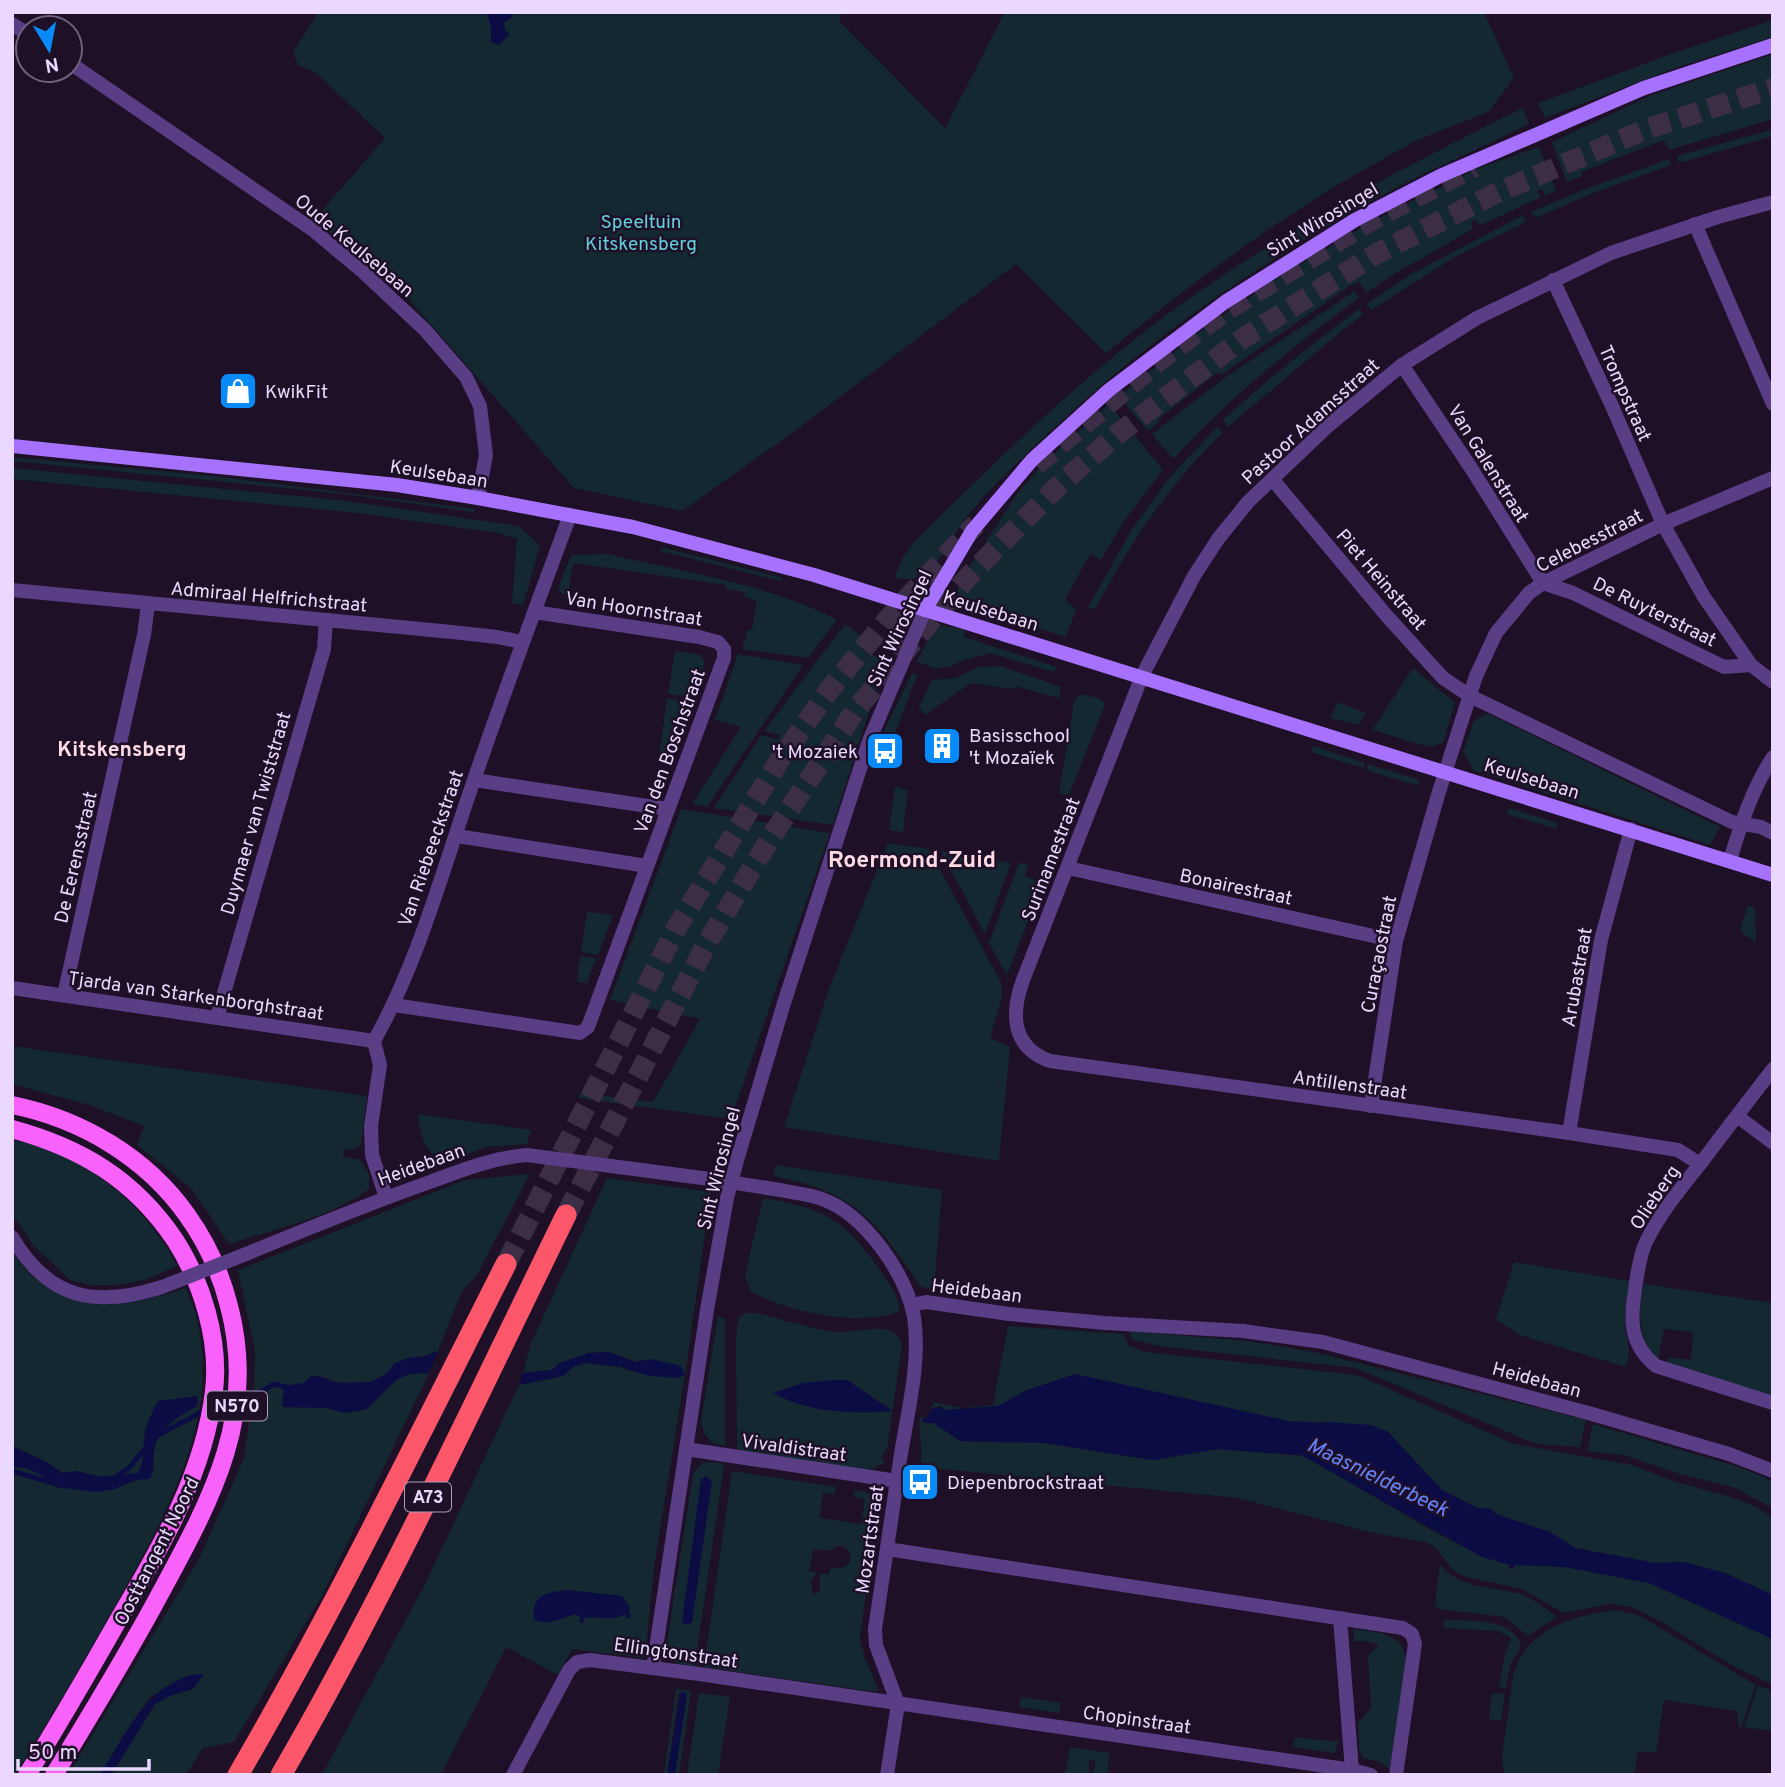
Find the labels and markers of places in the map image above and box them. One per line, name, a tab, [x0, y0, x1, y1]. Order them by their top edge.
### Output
shop icon: KwikFit	[217, 370, 259, 412]
place label: KwikFit	[265, 381, 328, 405]
building icon: Basisschool 't Mozaïek	[921, 725, 963, 767]
place label: Basisschool 't Mozaïek	[969, 725, 1070, 771]
bus stop icon: 't Mozaiek	[864, 730, 906, 772]
place label: 't Mozaiek	[772, 741, 858, 765]
bus stop icon: Diepenbrockstraat	[899, 1461, 941, 1503]
place label: Diepenbrockstraat	[947, 1472, 1104, 1496]

